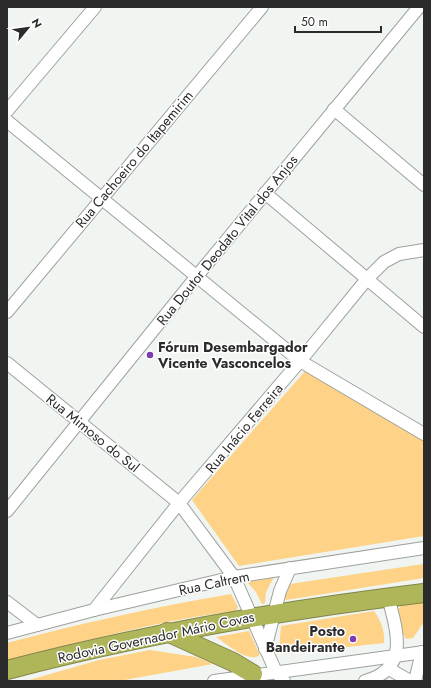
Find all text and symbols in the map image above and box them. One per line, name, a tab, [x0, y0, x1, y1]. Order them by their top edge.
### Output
north arrow	[8, 8, 48, 48]
scale bar	[295, 8, 381, 34]
text: 50 m	[301, 13, 328, 31]
text: N	[28, 15, 46, 31]
street label: Rua Cachoeiro do Itapemirim	[70, 86, 198, 232]
street label: Rua Doutor Deodato Vital dos Anjos	[152, 150, 302, 330]
place label: Fórum Desembargador Vicente Vasconcelos	[157, 337, 308, 373]
marker: Fórum Desembargador Vicente Vasconcelos	[145, 350, 155, 360]
street label: Rua Inácio Ferreira	[201, 379, 287, 477]
street label: Rua Mimoso do Sul	[42, 389, 144, 477]
street label: Rua Caltrem	[177, 566, 251, 600]
street label: Rodovia Governador Mário Covas	[56, 606, 257, 668]
place label: Posto Bandeirante	[266, 621, 345, 657]
marker: Posto Bandeirante	[348, 634, 358, 644]

